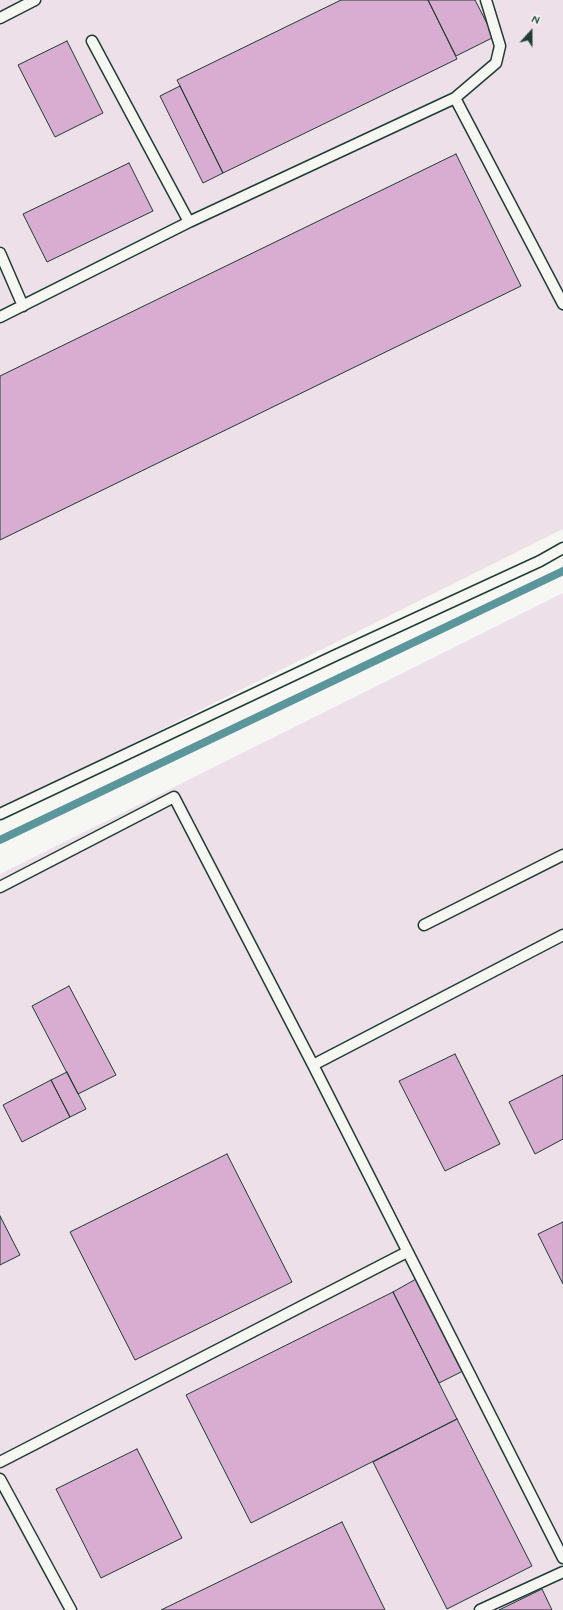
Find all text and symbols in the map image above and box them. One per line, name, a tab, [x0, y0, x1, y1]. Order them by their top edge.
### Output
north arrow	[511, 12, 551, 52]
text: N	[529, 13, 541, 29]

